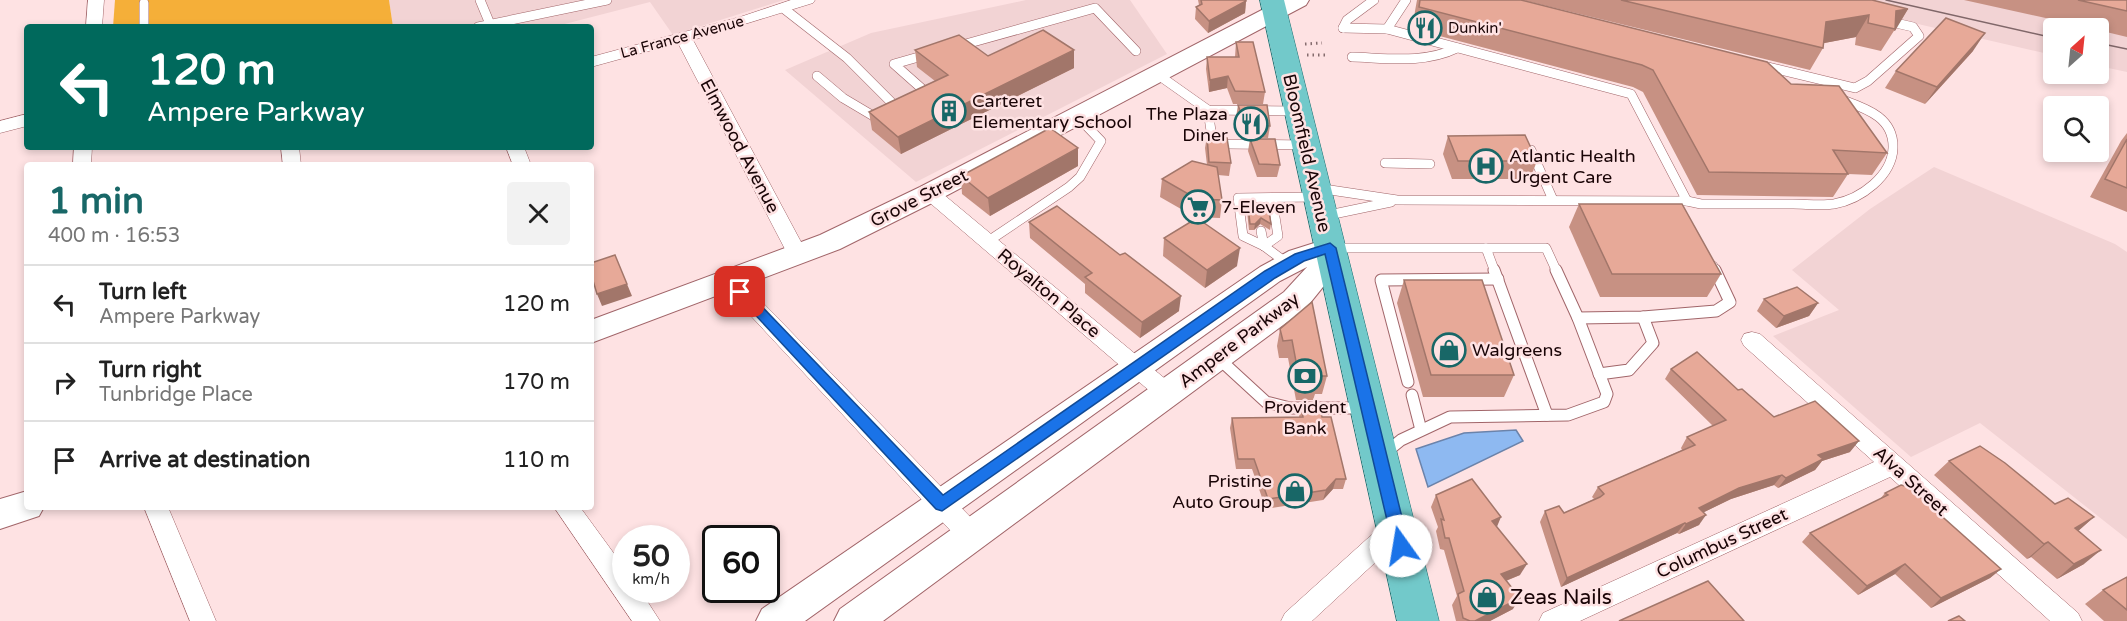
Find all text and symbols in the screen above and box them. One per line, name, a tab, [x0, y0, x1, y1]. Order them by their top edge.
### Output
restaurant icon: Dunkin'	[1407, 10, 1443, 46]
street label: La France Avenue	[618, 12, 746, 62]
north arrow	[2043, 18, 2109, 84]
map controls	[2043, 18, 2109, 162]
place label: Dunkin'	[1448, 19, 1502, 37]
text: 120 m	[147, 45, 276, 96]
icon: left	[48, 48, 126, 126]
street label: Bloomfield Avenue	[1278, 72, 1336, 234]
street label: Elmwood Avenue	[695, 75, 785, 217]
place label: Carteret Elementary School	[972, 90, 1132, 133]
building icon: Carteret Elementary School	[931, 93, 967, 129]
text: Ampere Parkway	[147, 96, 365, 129]
button: search	[2043, 96, 2109, 162]
place label: The Plaza Diner	[1146, 103, 1228, 146]
restaurant icon: The Plaza Diner	[1233, 106, 1269, 142]
place label: Atlantic Health Urgent Care	[1509, 145, 1636, 188]
hospital icon: Atlantic Health Urgent Care	[1468, 148, 1504, 184]
street label: Grove Street	[866, 164, 972, 232]
text: 1 min	[48, 180, 144, 223]
button: close	[507, 182, 570, 245]
supermarket icon: 7-Eleven	[1180, 189, 1216, 225]
place label: 7-Eleven	[1221, 196, 1296, 218]
text: 400 m · 16:53	[48, 224, 180, 248]
street label: Royalton Place	[993, 244, 1105, 342]
pin	[714, 266, 765, 317]
icon: arrive	[723, 275, 756, 308]
text: Turn left	[99, 279, 187, 305]
street label: Ampere Parkway	[1174, 287, 1304, 392]
icon: left	[48, 288, 81, 321]
text: 120 m	[503, 291, 570, 317]
text: Ampere Parkway	[99, 305, 260, 329]
shop icon: Walgreens	[1431, 332, 1467, 368]
place label: Walgreens	[1472, 339, 1562, 361]
text: Turn right	[99, 357, 201, 383]
bank icon: Provident Bank	[1287, 358, 1323, 394]
icon: right	[48, 366, 81, 399]
text: 170 m	[503, 369, 570, 395]
text: Tunbridge Place	[99, 383, 253, 407]
place label: Provident Bank	[1264, 396, 1346, 439]
street label: Alva Street	[1869, 442, 1953, 521]
icon: arrive	[48, 444, 81, 477]
text: Arrive at destination	[99, 447, 310, 473]
text: 110 m	[503, 447, 570, 473]
place label: Pristine Auto Group	[1172, 470, 1272, 513]
shop icon: Pristine Auto Group	[1277, 473, 1313, 509]
street label: Columbus Street	[1653, 503, 1791, 583]
position arrow	[1369, 514, 1433, 578]
speed limit sign: 60	[702, 525, 780, 603]
text: 50	[632, 538, 670, 575]
text: km/h	[632, 570, 670, 588]
shop icon: Zeas Nails	[1469, 579, 1505, 615]
place label: Zeas Nails	[1510, 585, 1612, 610]

